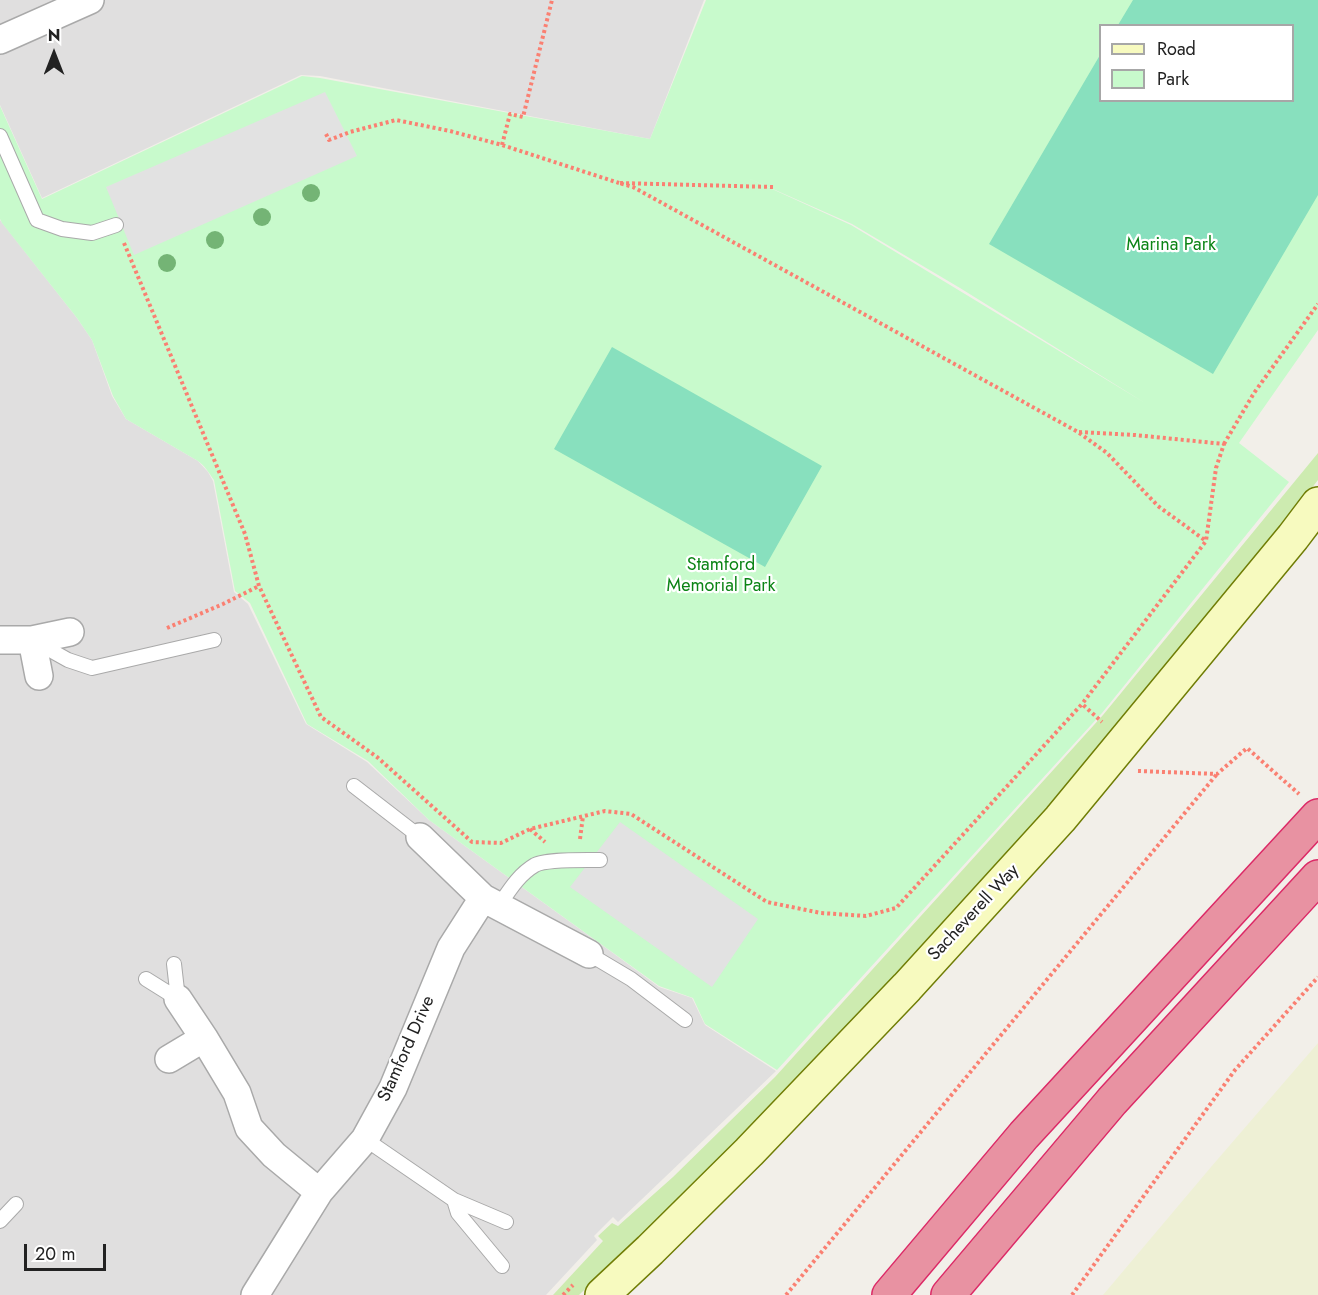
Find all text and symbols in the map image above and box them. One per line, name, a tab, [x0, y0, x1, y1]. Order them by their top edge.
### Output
north arrow	[24, 24, 84, 84]
text: N	[48, 24, 60, 47]
legend	[1099, 24, 1294, 102]
text: Road	[1157, 36, 1196, 62]
text: Park	[1157, 66, 1189, 92]
park label: Marina Park	[1126, 235, 1216, 257]
park label: Stamford Memorial Park	[667, 555, 775, 598]
street label: Sacheverell Way	[924, 860, 1024, 966]
street label: Stamford Drive	[374, 993, 440, 1105]
scale bar	[27, 1232, 110, 1270]
text: 20 m	[35, 1241, 75, 1267]

